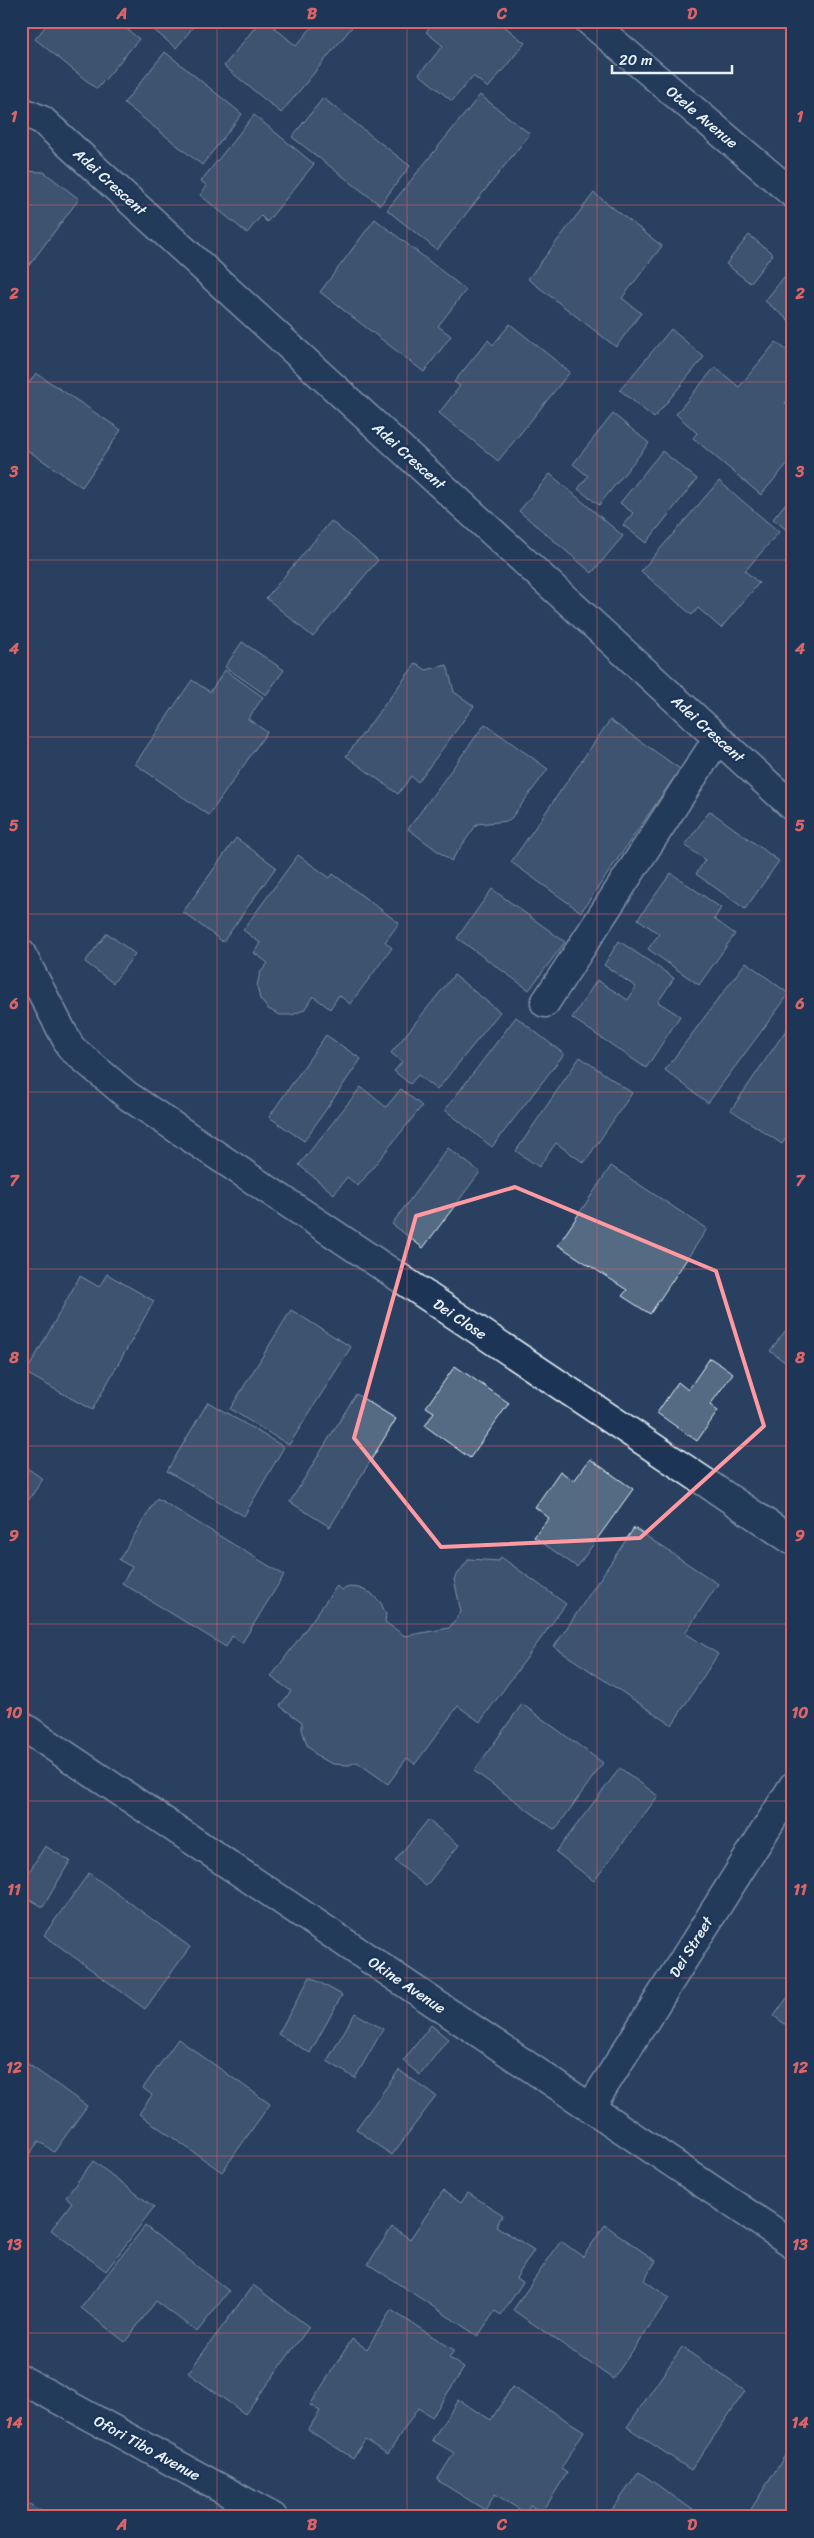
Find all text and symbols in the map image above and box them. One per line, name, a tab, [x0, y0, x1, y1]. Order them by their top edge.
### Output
text: A	[116, 0, 127, 28]
text: B	[307, 0, 318, 28]
text: C	[496, 0, 508, 28]
text: D	[687, 0, 697, 28]
scale bar	[612, 42, 732, 74]
text: 20 m	[619, 47, 653, 73]
street label: Otele Avenue	[660, 79, 744, 155]
text: 1	[11, 102, 18, 131]
text: 1	[797, 102, 804, 131]
street label: Adei Crescent	[66, 141, 153, 223]
text: 2	[8, 279, 19, 308]
text: 2	[794, 279, 805, 308]
street label: Adei Crescent	[365, 415, 452, 497]
text: 3	[9, 457, 19, 486]
text: 3	[795, 457, 805, 486]
text: 4	[8, 634, 19, 663]
text: 4	[794, 634, 805, 663]
street label: Adei Crescent	[664, 688, 751, 770]
text: 5	[9, 811, 19, 840]
text: 5	[795, 811, 805, 840]
text: 6	[8, 989, 19, 1018]
text: 6	[794, 989, 805, 1018]
text: 7	[9, 1166, 20, 1195]
text: 7	[795, 1166, 806, 1195]
street label: Dei Close	[428, 1291, 493, 1347]
text: 8	[8, 1343, 19, 1372]
text: 8	[794, 1343, 805, 1372]
text: 9	[9, 1521, 19, 1550]
text: 9	[795, 1521, 805, 1550]
text: 10	[6, 1698, 22, 1727]
text: 10	[792, 1698, 808, 1727]
text: 11	[7, 1875, 21, 1904]
text: 11	[793, 1875, 807, 1904]
street label: Dei Street	[662, 1911, 720, 1983]
street label: Okine Avenue	[363, 1949, 452, 2021]
text: 12	[6, 2053, 23, 2082]
text: 12	[792, 2053, 809, 2082]
text: 13	[6, 2230, 22, 2259]
text: 13	[792, 2230, 808, 2259]
text: 14	[6, 2408, 22, 2437]
street label: Ofori Tibo Avenue	[89, 2408, 205, 2488]
text: 14	[792, 2408, 808, 2437]
text: A	[116, 2510, 127, 2538]
text: B	[307, 2510, 318, 2538]
text: C	[496, 2510, 508, 2538]
text: D	[687, 2510, 697, 2538]

